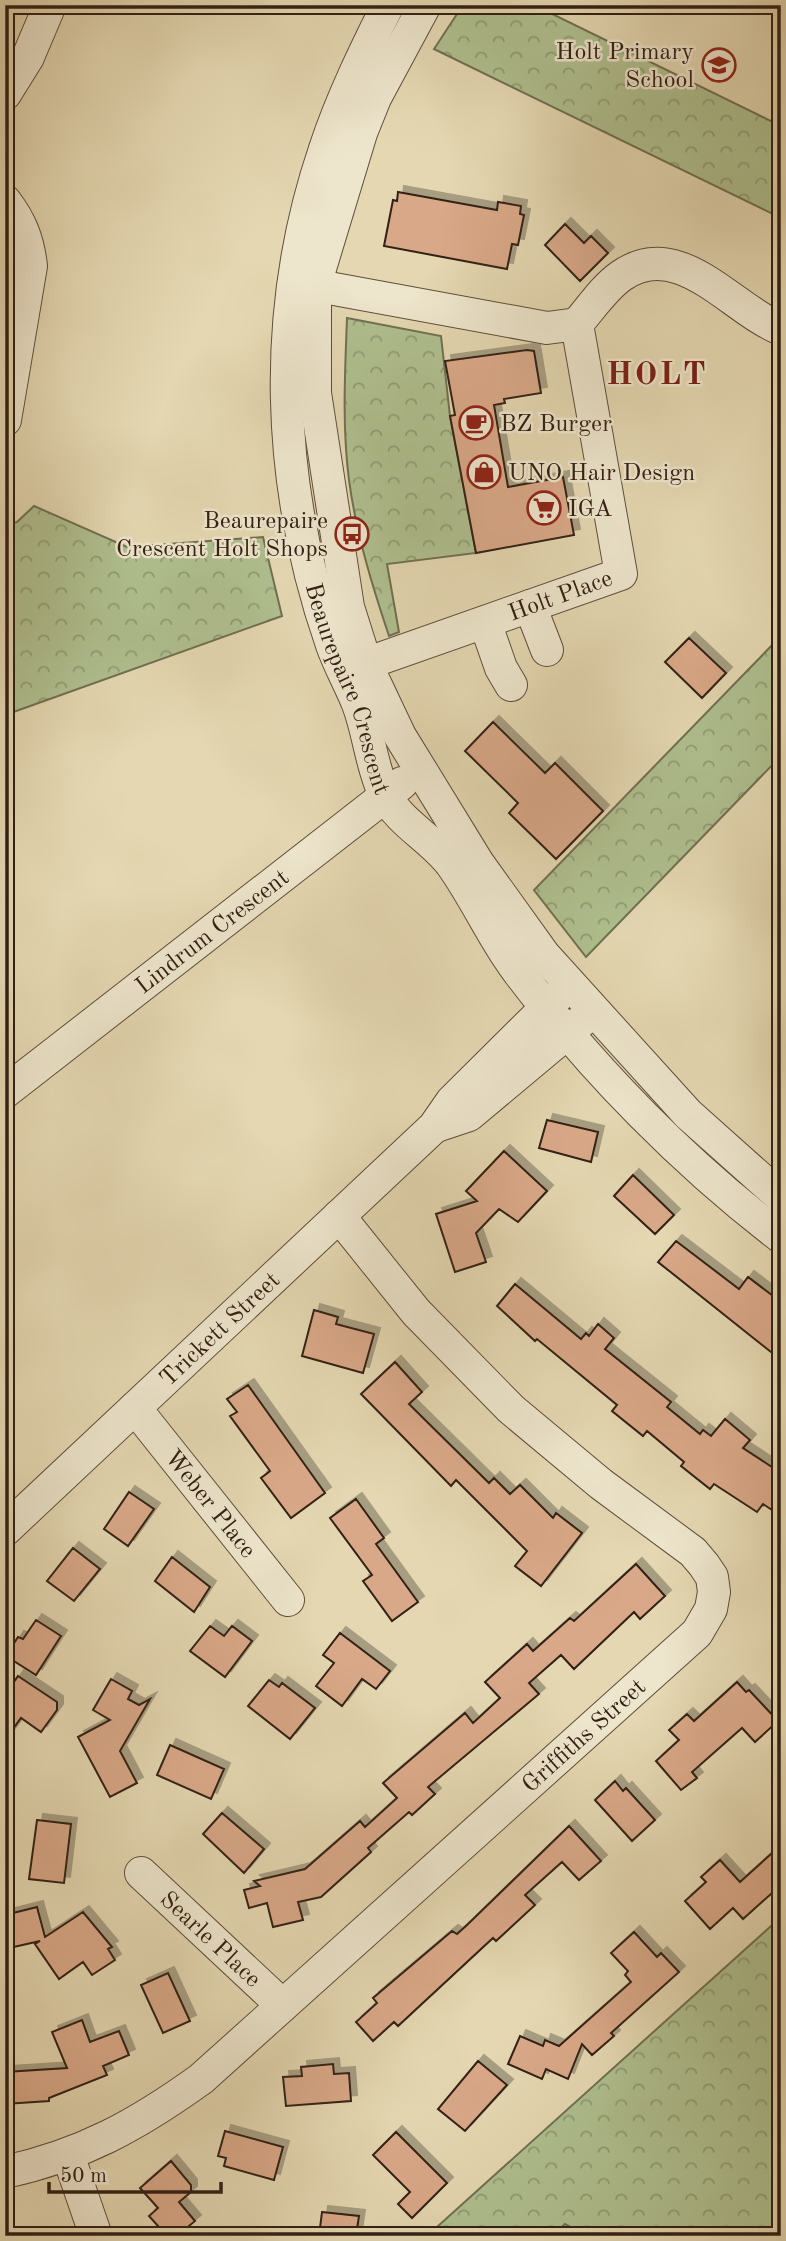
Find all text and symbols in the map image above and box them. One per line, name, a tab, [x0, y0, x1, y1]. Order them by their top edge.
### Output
place label: Holt Primary School	[555, 41, 694, 93]
school or university icon: Holt Primary School	[700, 46, 738, 84]
district label: HOLT	[606, 360, 708, 392]
cafe icon: BZ Burger	[457, 404, 495, 442]
place label: BZ Burger	[500, 413, 612, 437]
shop icon: UNO Hair Design	[465, 453, 503, 491]
place label: UNO Hair Design	[508, 462, 695, 486]
supermarket icon: IGA	[525, 489, 563, 527]
place label: IGA	[568, 498, 612, 522]
place label: Beaurepaire Crescent Holt Shops	[116, 510, 328, 562]
bus stop icon: Beaurepaire Crescent Holt Shops	[333, 515, 371, 553]
street label: Holt Place	[506, 567, 616, 627]
street label: Beaurepaire Crescent	[300, 581, 393, 799]
street label: Lindrum Crescent	[132, 866, 294, 1000]
street label: Trickett Street	[156, 1268, 285, 1392]
street label: Weber Place	[159, 1446, 260, 1563]
street label: Griffiths Street	[519, 1675, 651, 1798]
street label: Searle Place	[155, 1888, 265, 1993]
scale bar	[49, 2150, 220, 2194]
text: 50 m	[60, 2166, 107, 2187]

